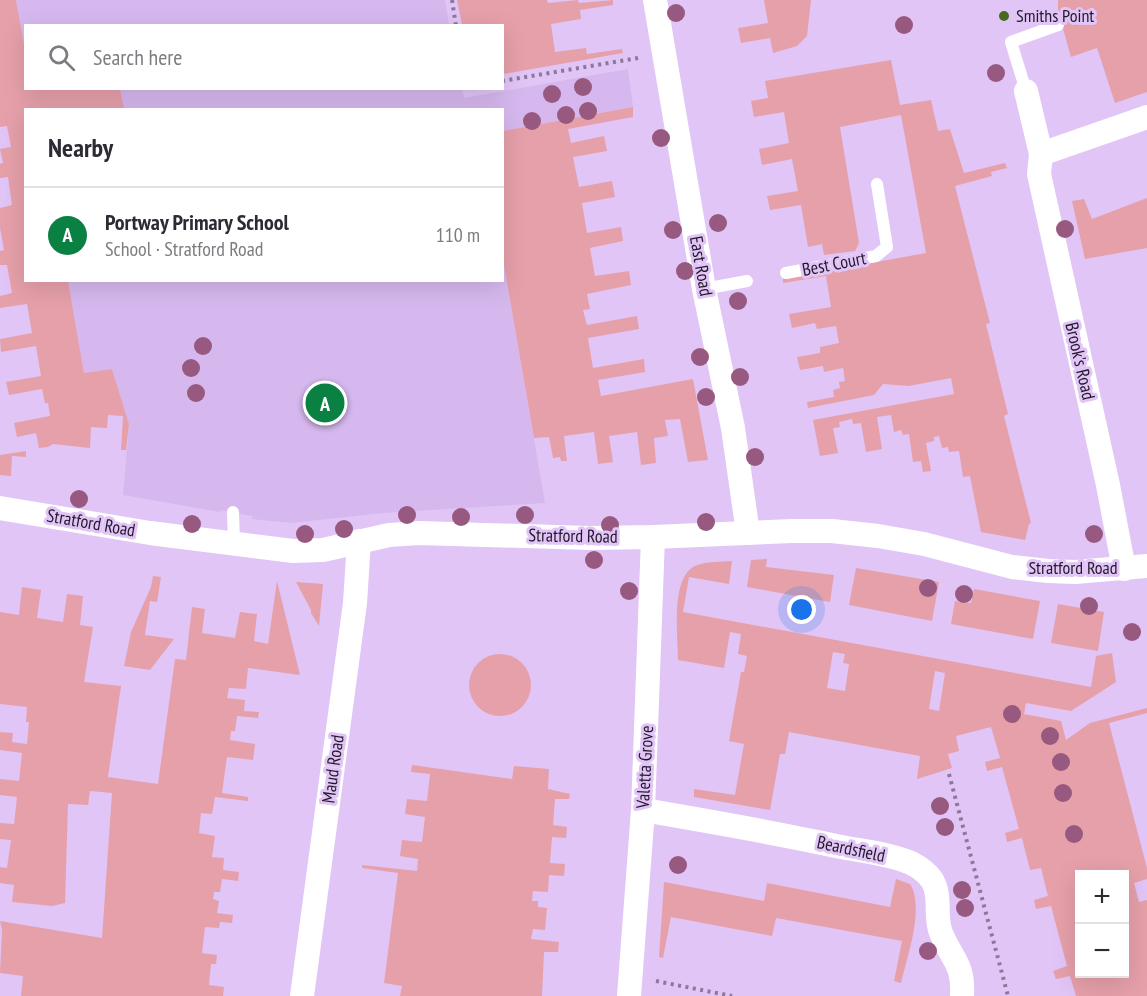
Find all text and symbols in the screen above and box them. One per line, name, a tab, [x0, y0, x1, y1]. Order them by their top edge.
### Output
place label: Smiths Point	[1016, 4, 1094, 27]
marker: Smiths Point	[997, 9, 1011, 23]
search box	[24, 24, 504, 90]
icon: search	[45, 41, 78, 74]
text: Search here	[93, 43, 182, 71]
text: Nearby	[48, 131, 113, 164]
text: Portway Primary School	[105, 208, 289, 236]
text: A	[62, 222, 73, 248]
text: 110 m	[436, 222, 480, 248]
street label: East Road	[685, 234, 718, 298]
text: School · Stratford Road	[105, 236, 263, 262]
street label: Best Court	[800, 246, 868, 281]
street label: Brook's Road	[1060, 320, 1101, 402]
pin: A	[306, 380, 344, 426]
street label: Stratford Road	[45, 503, 137, 542]
street label: Stratford Road	[528, 523, 618, 548]
street label: Stratford Road	[1028, 556, 1118, 579]
your location	[787, 595, 816, 624]
street label: Valetta Grove	[631, 725, 658, 810]
street label: Maud Road	[316, 733, 349, 805]
street label: Beardsfield	[815, 830, 887, 867]
map controls	[1075, 870, 1129, 978]
button: +	[1075, 870, 1129, 924]
button: −	[1075, 924, 1129, 978]

